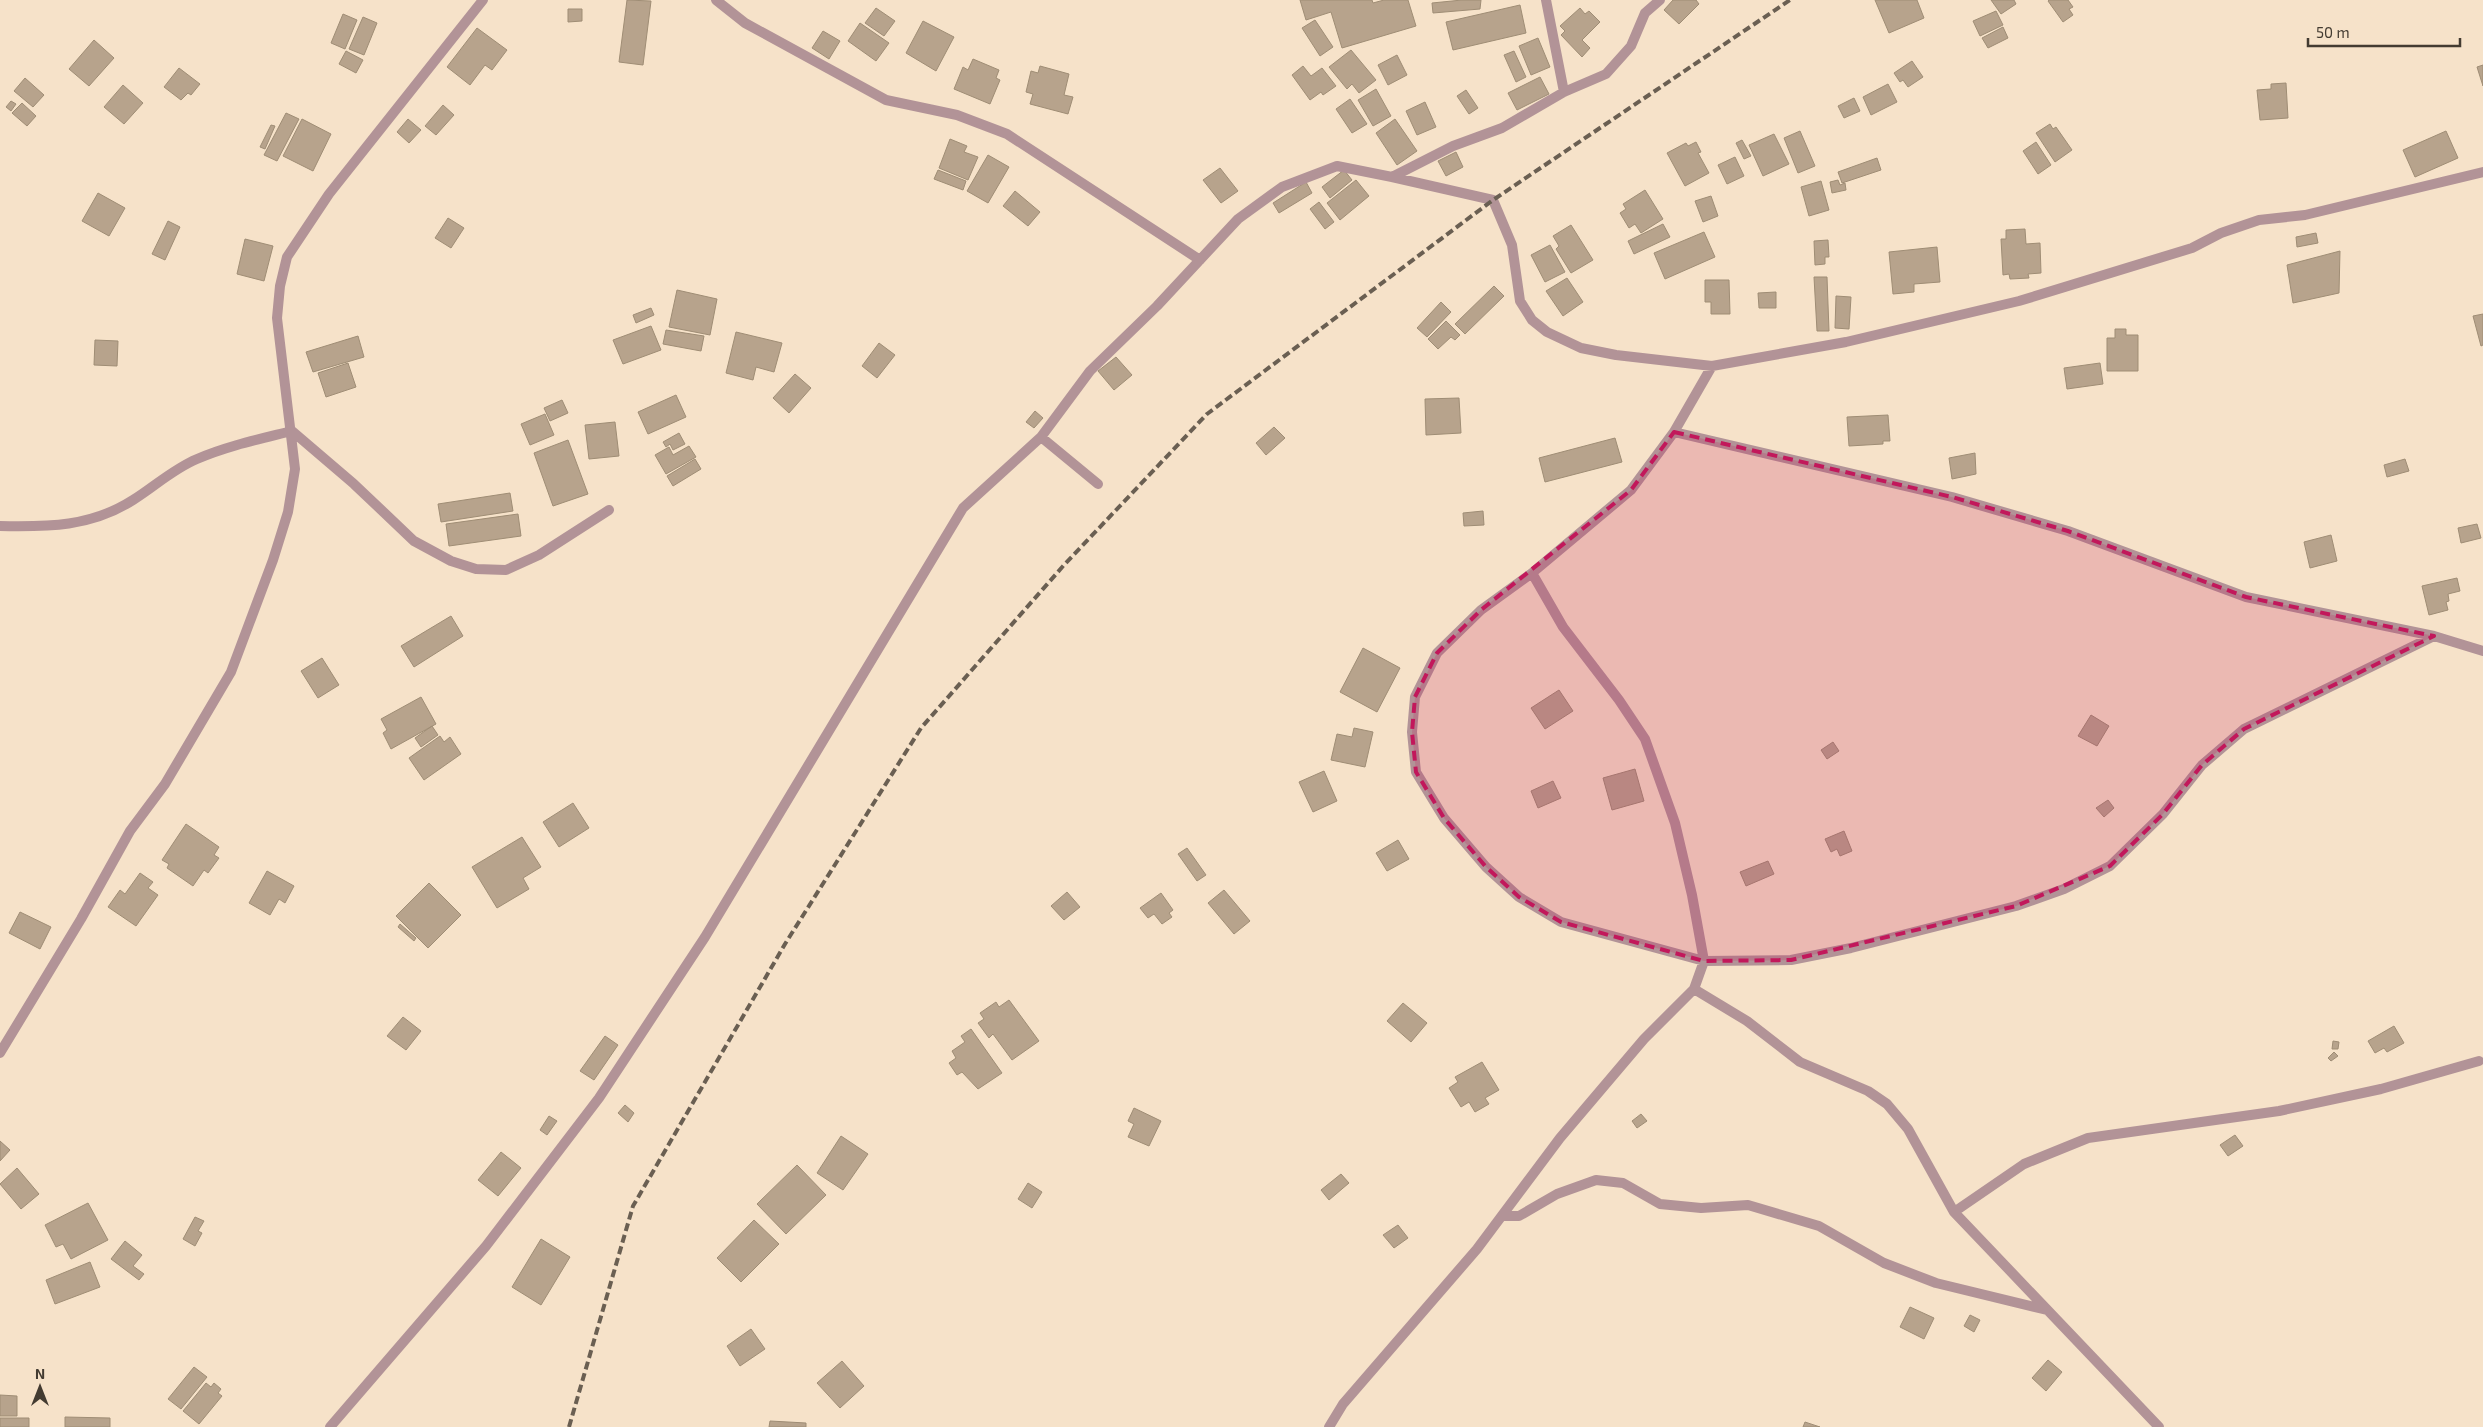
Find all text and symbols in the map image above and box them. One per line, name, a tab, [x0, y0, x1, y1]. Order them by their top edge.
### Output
scale bar	[2308, 15, 2460, 47]
text: 50 m	[2316, 23, 2350, 41]
north arrow	[15, 1362, 65, 1412]
text: N	[35, 1365, 45, 1382]

